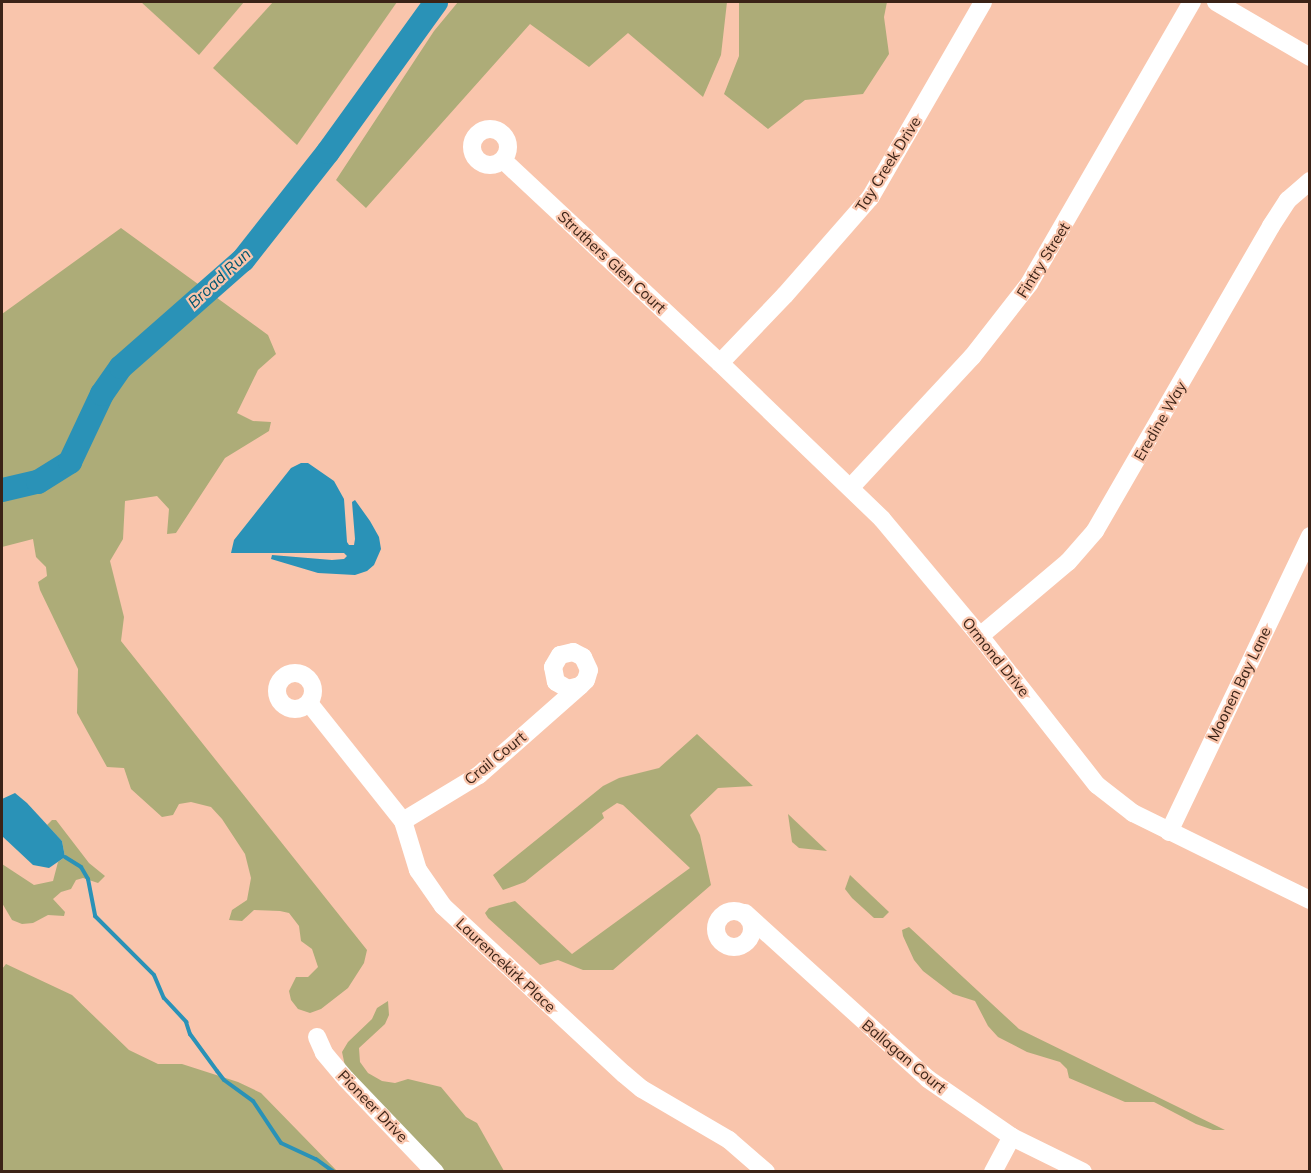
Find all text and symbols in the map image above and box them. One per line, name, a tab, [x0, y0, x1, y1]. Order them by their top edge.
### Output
street label: Tay Creek Drive	[852, 113, 924, 215]
street label: Struthers Glen Court	[554, 207, 670, 317]
street label: Fintry Street	[1013, 219, 1073, 301]
water label: Broad Run	[184, 244, 254, 312]
street label: Eredine Way	[1130, 378, 1190, 464]
street label: Ormond Drive	[959, 614, 1033, 700]
street label: Moonen Bay Lane	[1204, 624, 1274, 744]
street label: Crail Court	[461, 728, 529, 788]
street label: Laurencekirk Place	[452, 914, 560, 1016]
street label: Ballagan Court	[858, 1016, 950, 1096]
street label: Pioneer Drive	[334, 1066, 412, 1146]

